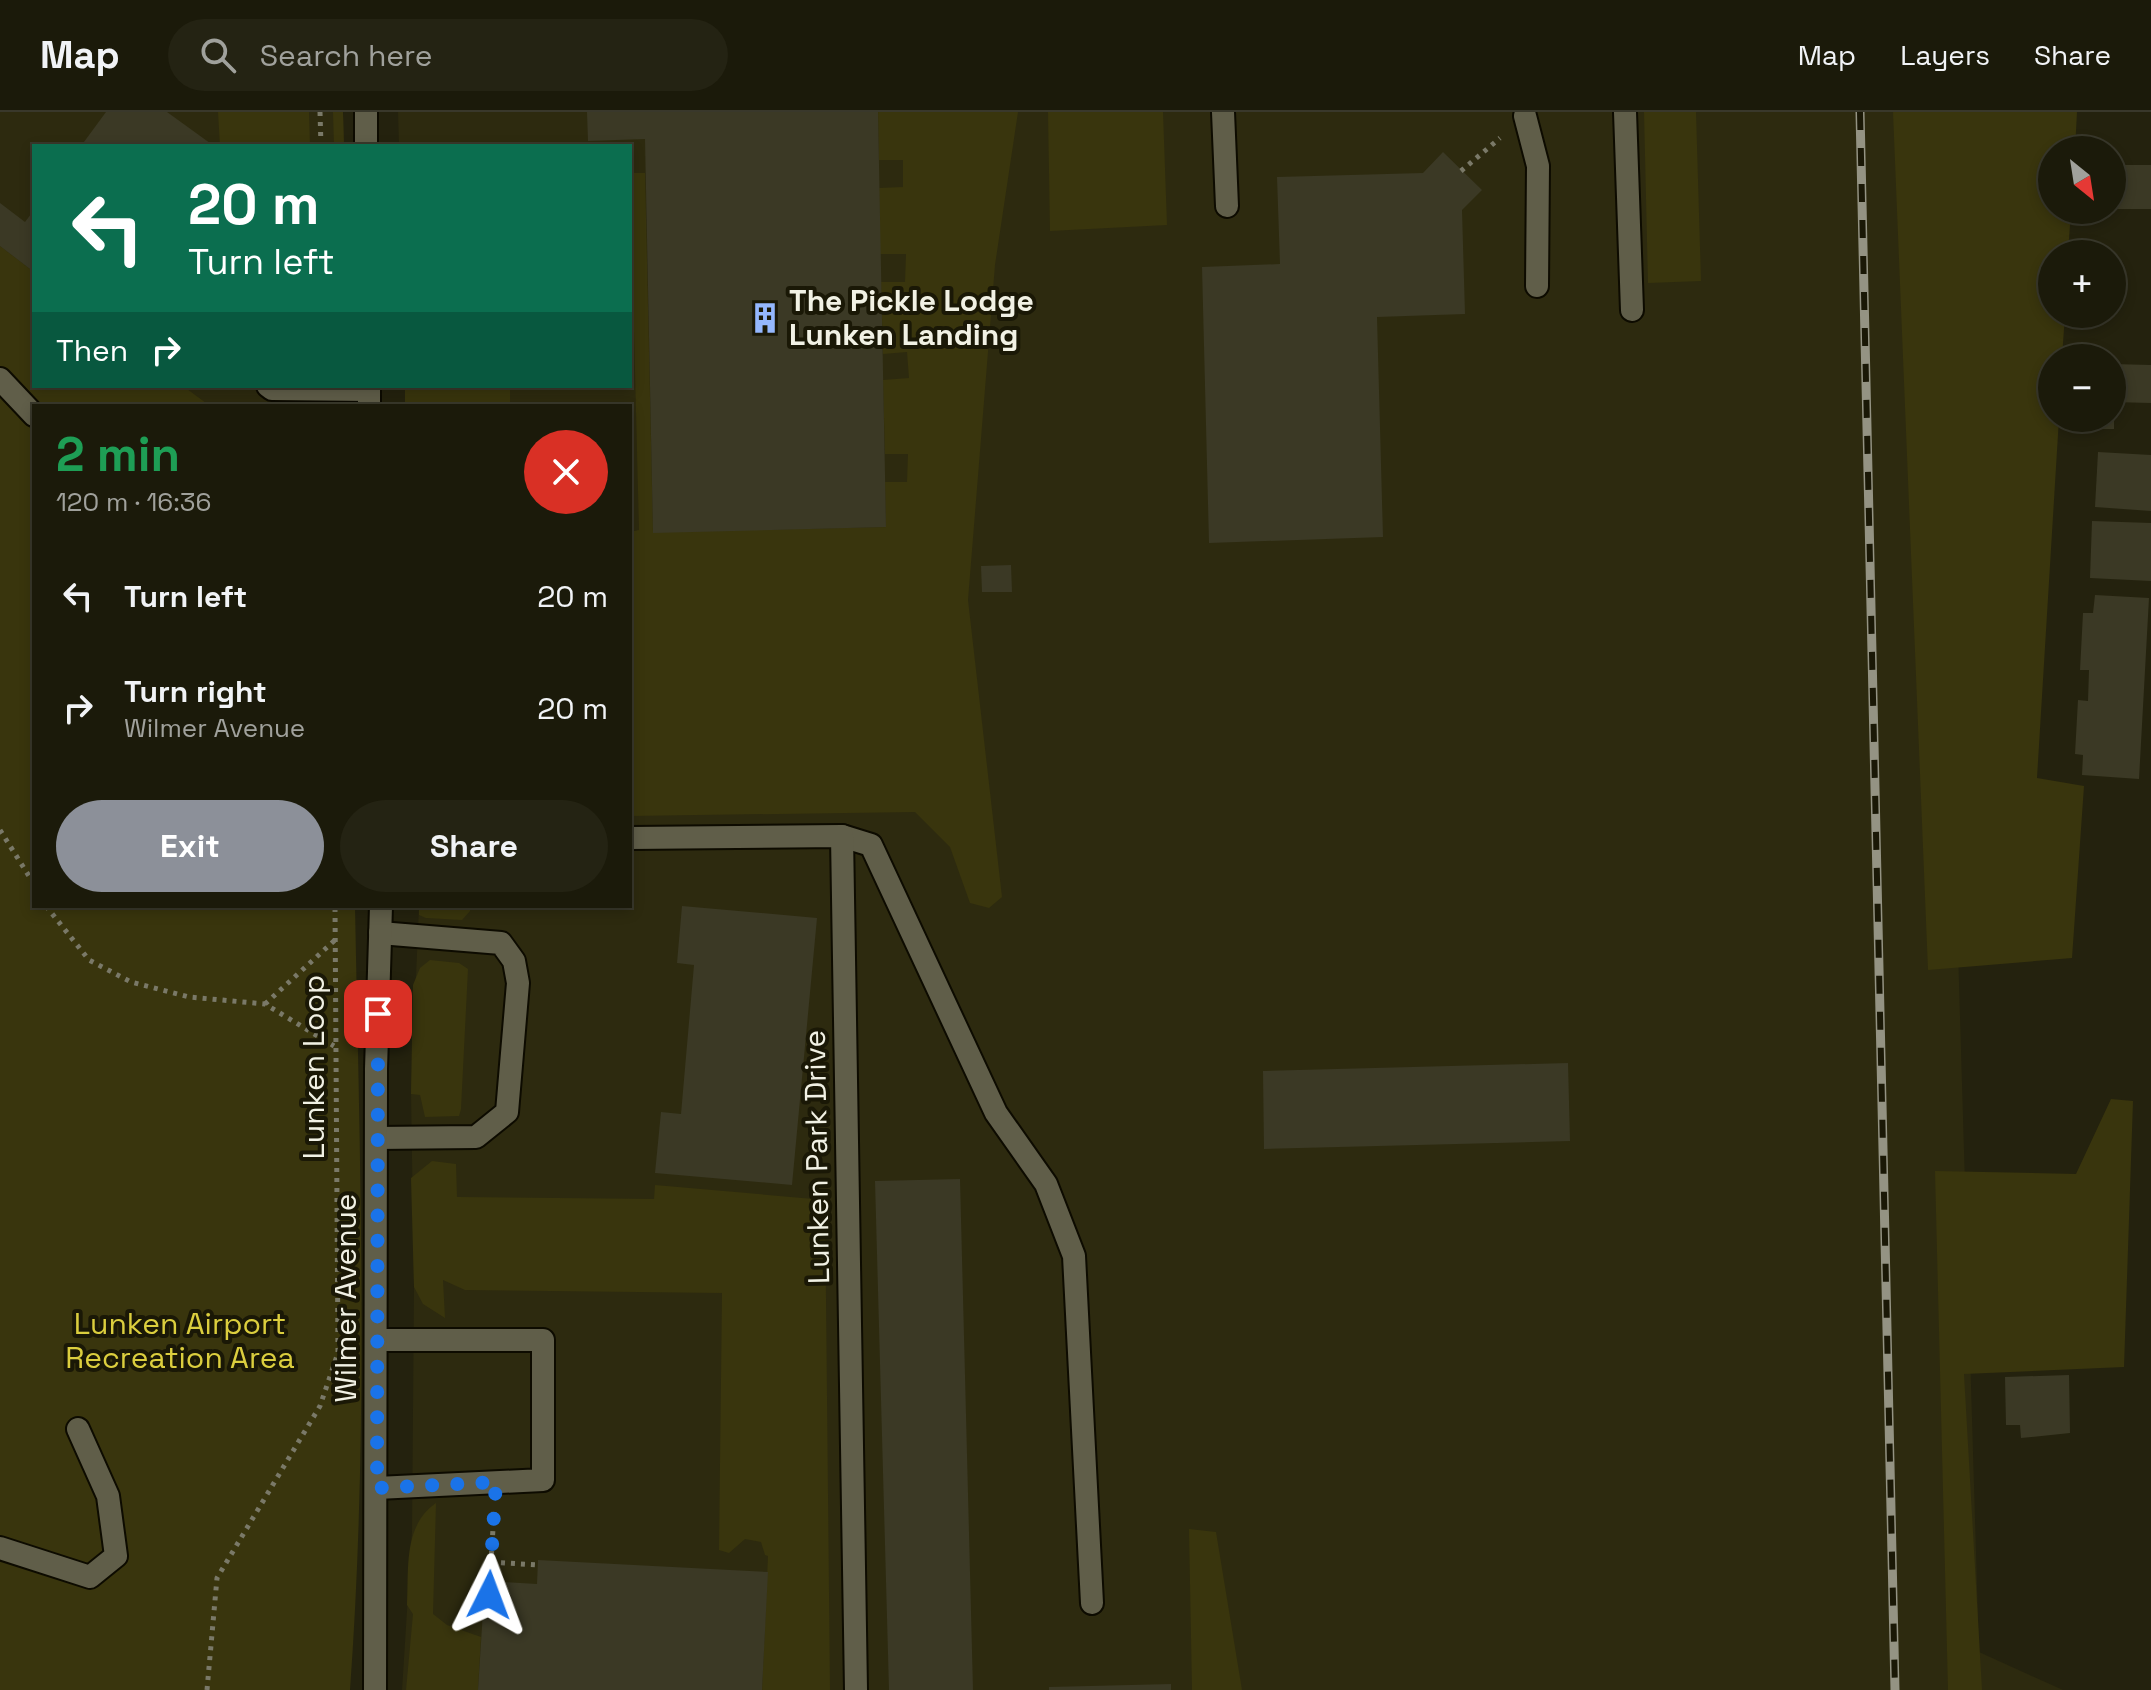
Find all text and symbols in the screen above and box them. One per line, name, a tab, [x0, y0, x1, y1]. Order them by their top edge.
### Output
search box	[168, 19, 728, 91]
text: Map	[40, 31, 120, 79]
icon: search	[196, 33, 240, 77]
text: Search here	[260, 36, 433, 75]
text: Map	[1798, 37, 1856, 73]
text: Layers	[1900, 37, 1990, 73]
text: Share	[2034, 37, 2111, 73]
north arrow	[2038, 136, 2126, 224]
map controls	[2038, 136, 2126, 432]
text: 20 m	[188, 169, 320, 240]
icon: left	[56, 176, 160, 280]
text: Turn left	[188, 239, 335, 285]
button: +	[2038, 240, 2126, 328]
place label: The Pickle Lodge Lunken Landing	[789, 281, 1034, 354]
building icon: The Pickle Lodge Lunken Landing	[748, 301, 782, 335]
icon: right	[144, 328, 188, 372]
text: Then	[56, 331, 128, 370]
button: −	[2038, 344, 2126, 432]
text: 2 min	[56, 424, 180, 485]
button: close	[524, 430, 608, 514]
text: 120 m · 16:36	[56, 485, 211, 519]
icon: left	[56, 574, 100, 618]
text: Turn left	[124, 577, 247, 616]
text: 20 m	[537, 577, 608, 616]
text: Turn right	[124, 672, 267, 711]
icon: right	[56, 686, 100, 730]
text: 20 m	[537, 689, 608, 728]
text: Wilmer Avenue	[124, 711, 305, 745]
button: Exit	[56, 800, 324, 892]
button: Share	[340, 800, 608, 892]
street label: Lunken Loop	[294, 975, 333, 1159]
pin	[344, 980, 412, 1048]
icon: arrive	[356, 992, 400, 1036]
street label: Lunken Park Drive	[795, 1030, 838, 1284]
street label: Wilmer Avenue	[326, 1193, 365, 1403]
park label: Lunken Airport Recreation Area	[65, 1304, 295, 1377]
position arrow	[447, 1553, 531, 1637]

